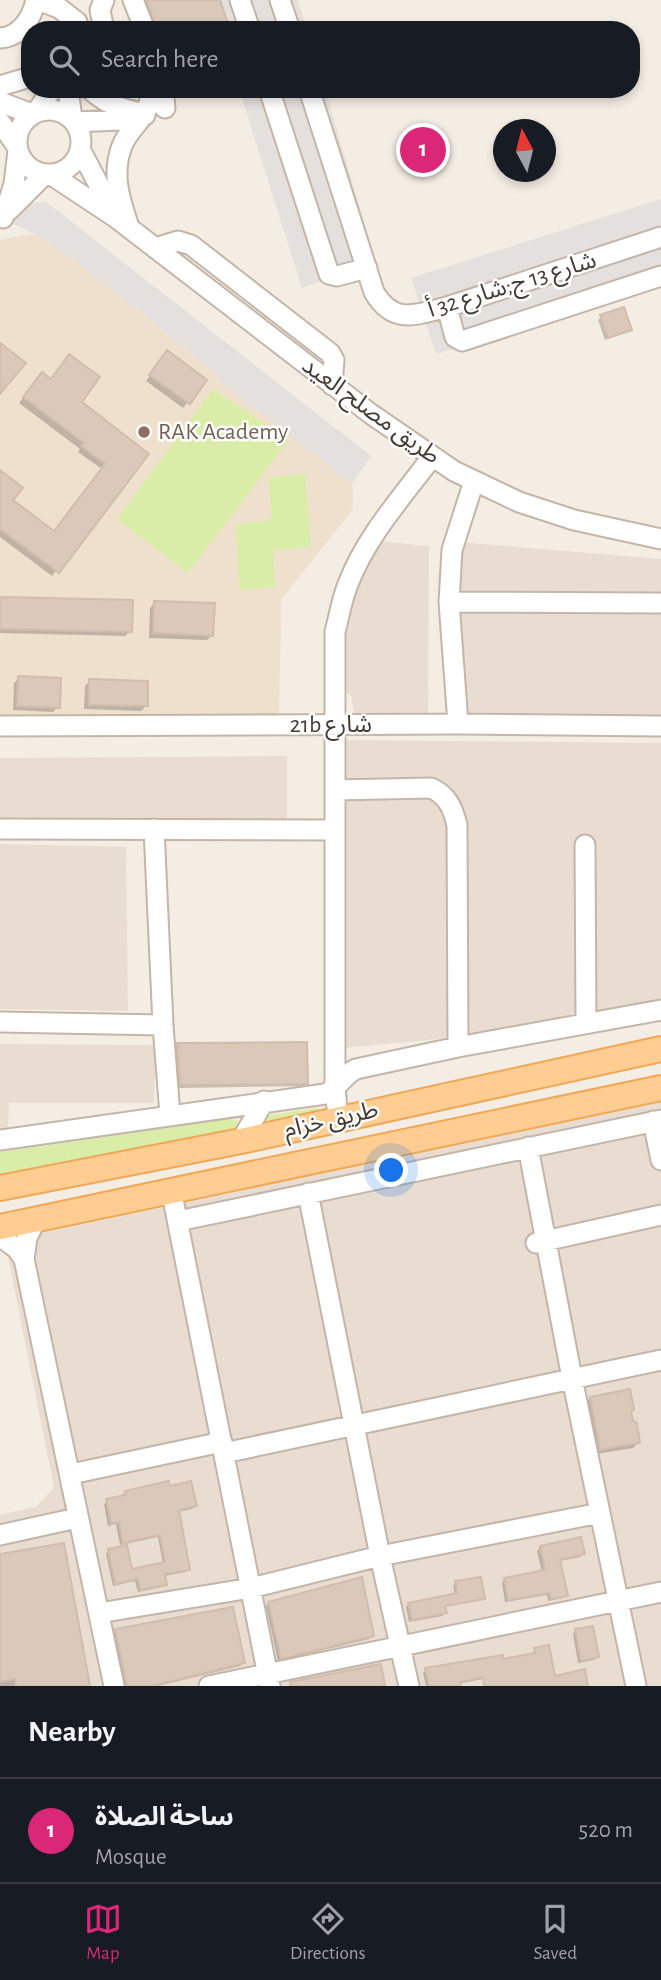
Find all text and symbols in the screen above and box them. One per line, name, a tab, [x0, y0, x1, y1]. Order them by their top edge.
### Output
search box	[21, 21, 640, 98]
icon: search	[45, 41, 83, 79]
text: Search here	[101, 46, 219, 72]
north arrow	[493, 119, 556, 182]
pin: 1	[400, 124, 446, 176]
street label: شارع 13 ج;شارع 32 أ	[423, 243, 600, 326]
street label: طريق مصلح العيد	[295, 353, 444, 472]
place label: RAK Academy	[158, 420, 288, 444]
marker: RAK Academy	[136, 424, 152, 440]
street label: 21b شارع	[290, 713, 372, 741]
street label: طريق خزام	[282, 1098, 382, 1147]
your location	[374, 1153, 408, 1187]
text: Nearby	[28, 1717, 116, 1747]
text: ساحة الصلاة	[95, 1804, 234, 1830]
text: 1	[47, 1819, 55, 1842]
text: 520 m	[579, 1819, 633, 1842]
text: Mosque	[95, 1846, 167, 1869]
tab: Map	[84, 1900, 122, 1965]
tab: Directions	[290, 1900, 366, 1965]
tab: Saved	[534, 1900, 577, 1965]

